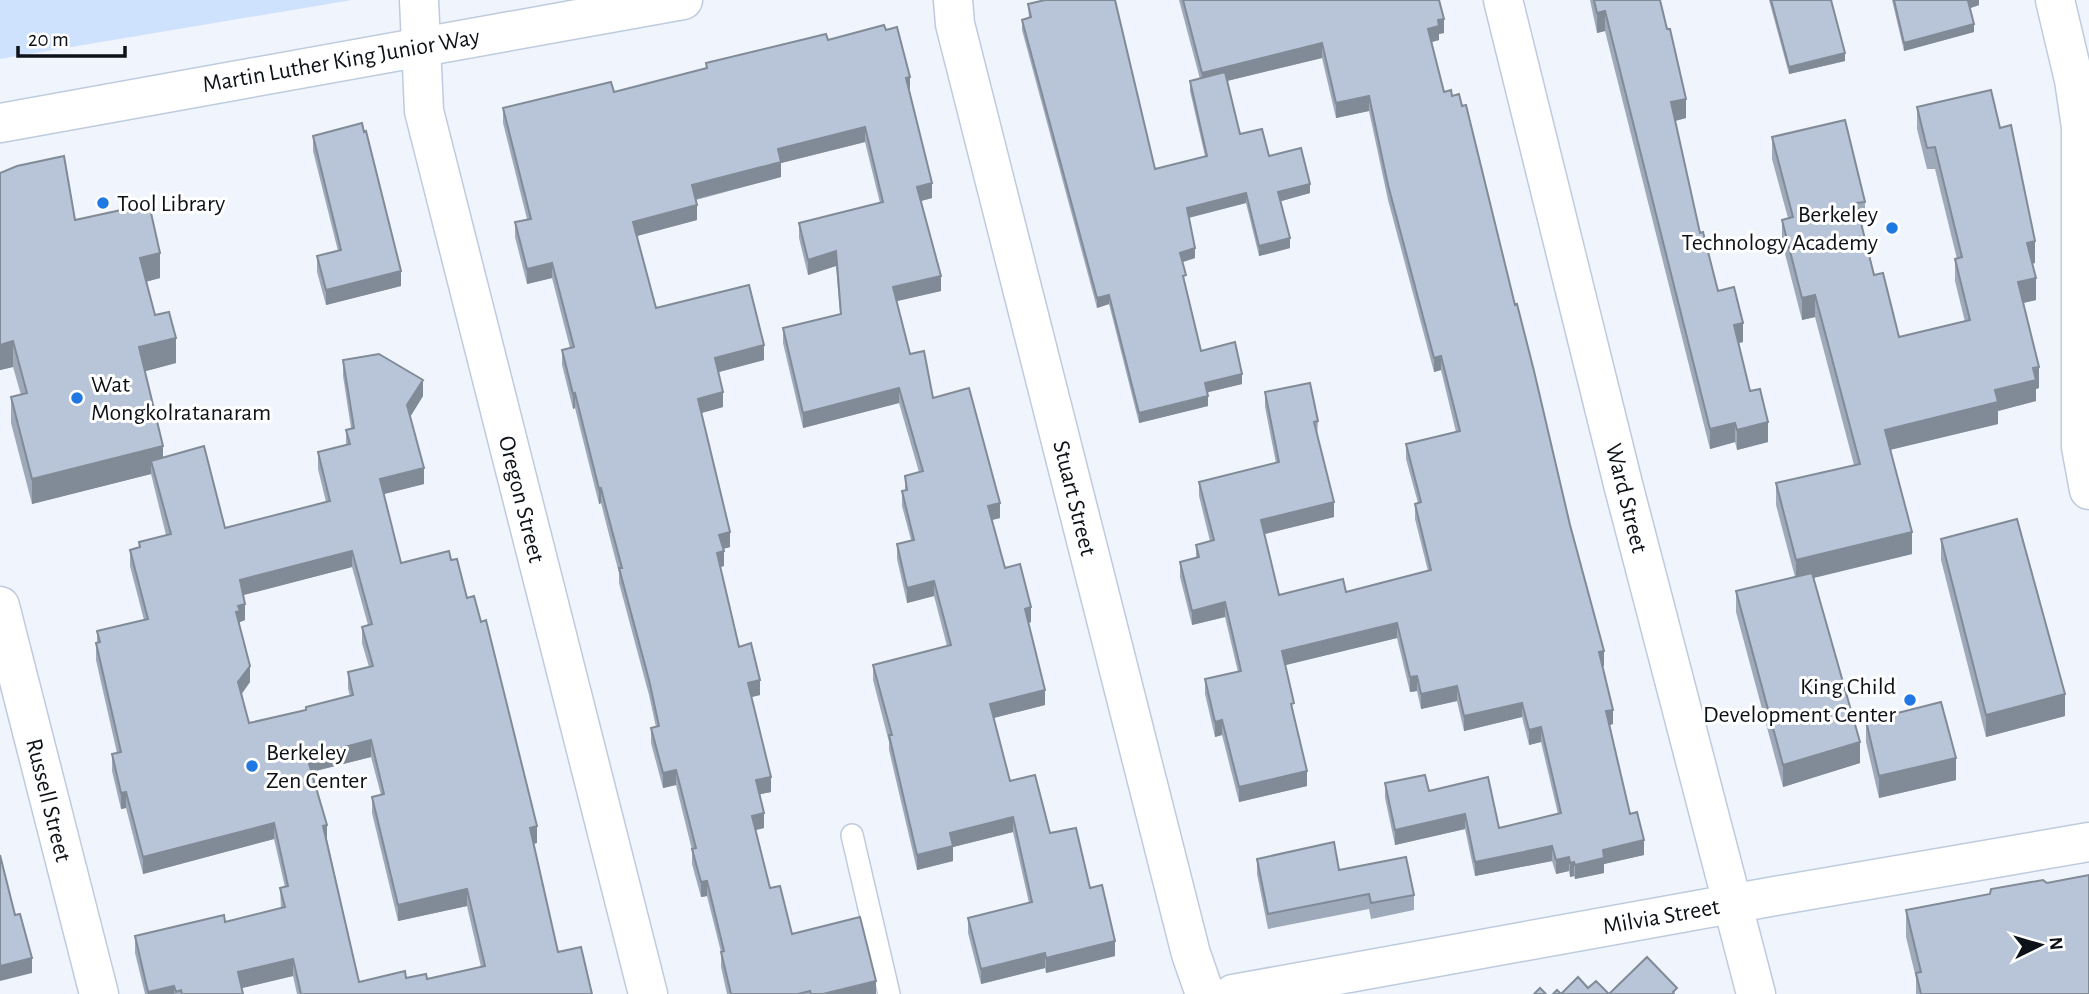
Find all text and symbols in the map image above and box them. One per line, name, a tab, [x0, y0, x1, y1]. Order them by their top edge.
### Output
scale bar	[18, 14, 124, 58]
street label: Martin Luther King Junior Way	[201, 25, 482, 97]
text: 20 m	[28, 29, 69, 50]
place label: Tool Library	[117, 192, 225, 216]
marker: Tool Library	[95, 195, 111, 211]
place label: Berkeley Technology Academy	[1682, 203, 1878, 255]
marker: Berkeley Technology Academy	[1884, 220, 1900, 236]
place label: Wat Mongkolratanaram	[91, 373, 271, 425]
marker: Wat Mongkolratanaram	[69, 390, 85, 406]
street label: Oregon Street	[494, 433, 548, 565]
street label: Stuart Street	[1048, 438, 1100, 559]
street label: Ward Street	[1601, 441, 1651, 556]
place label: King Child Development Center	[1703, 675, 1896, 727]
marker: King Child Development Center	[1902, 692, 1918, 708]
street label: Russell Street	[21, 736, 75, 865]
place label: Berkeley Zen Center	[266, 741, 367, 793]
marker: Berkeley Zen Center	[244, 758, 260, 774]
street label: Milvia Street	[1601, 895, 1722, 939]
north arrow	[2005, 910, 2075, 980]
text: N	[2045, 936, 2065, 951]

